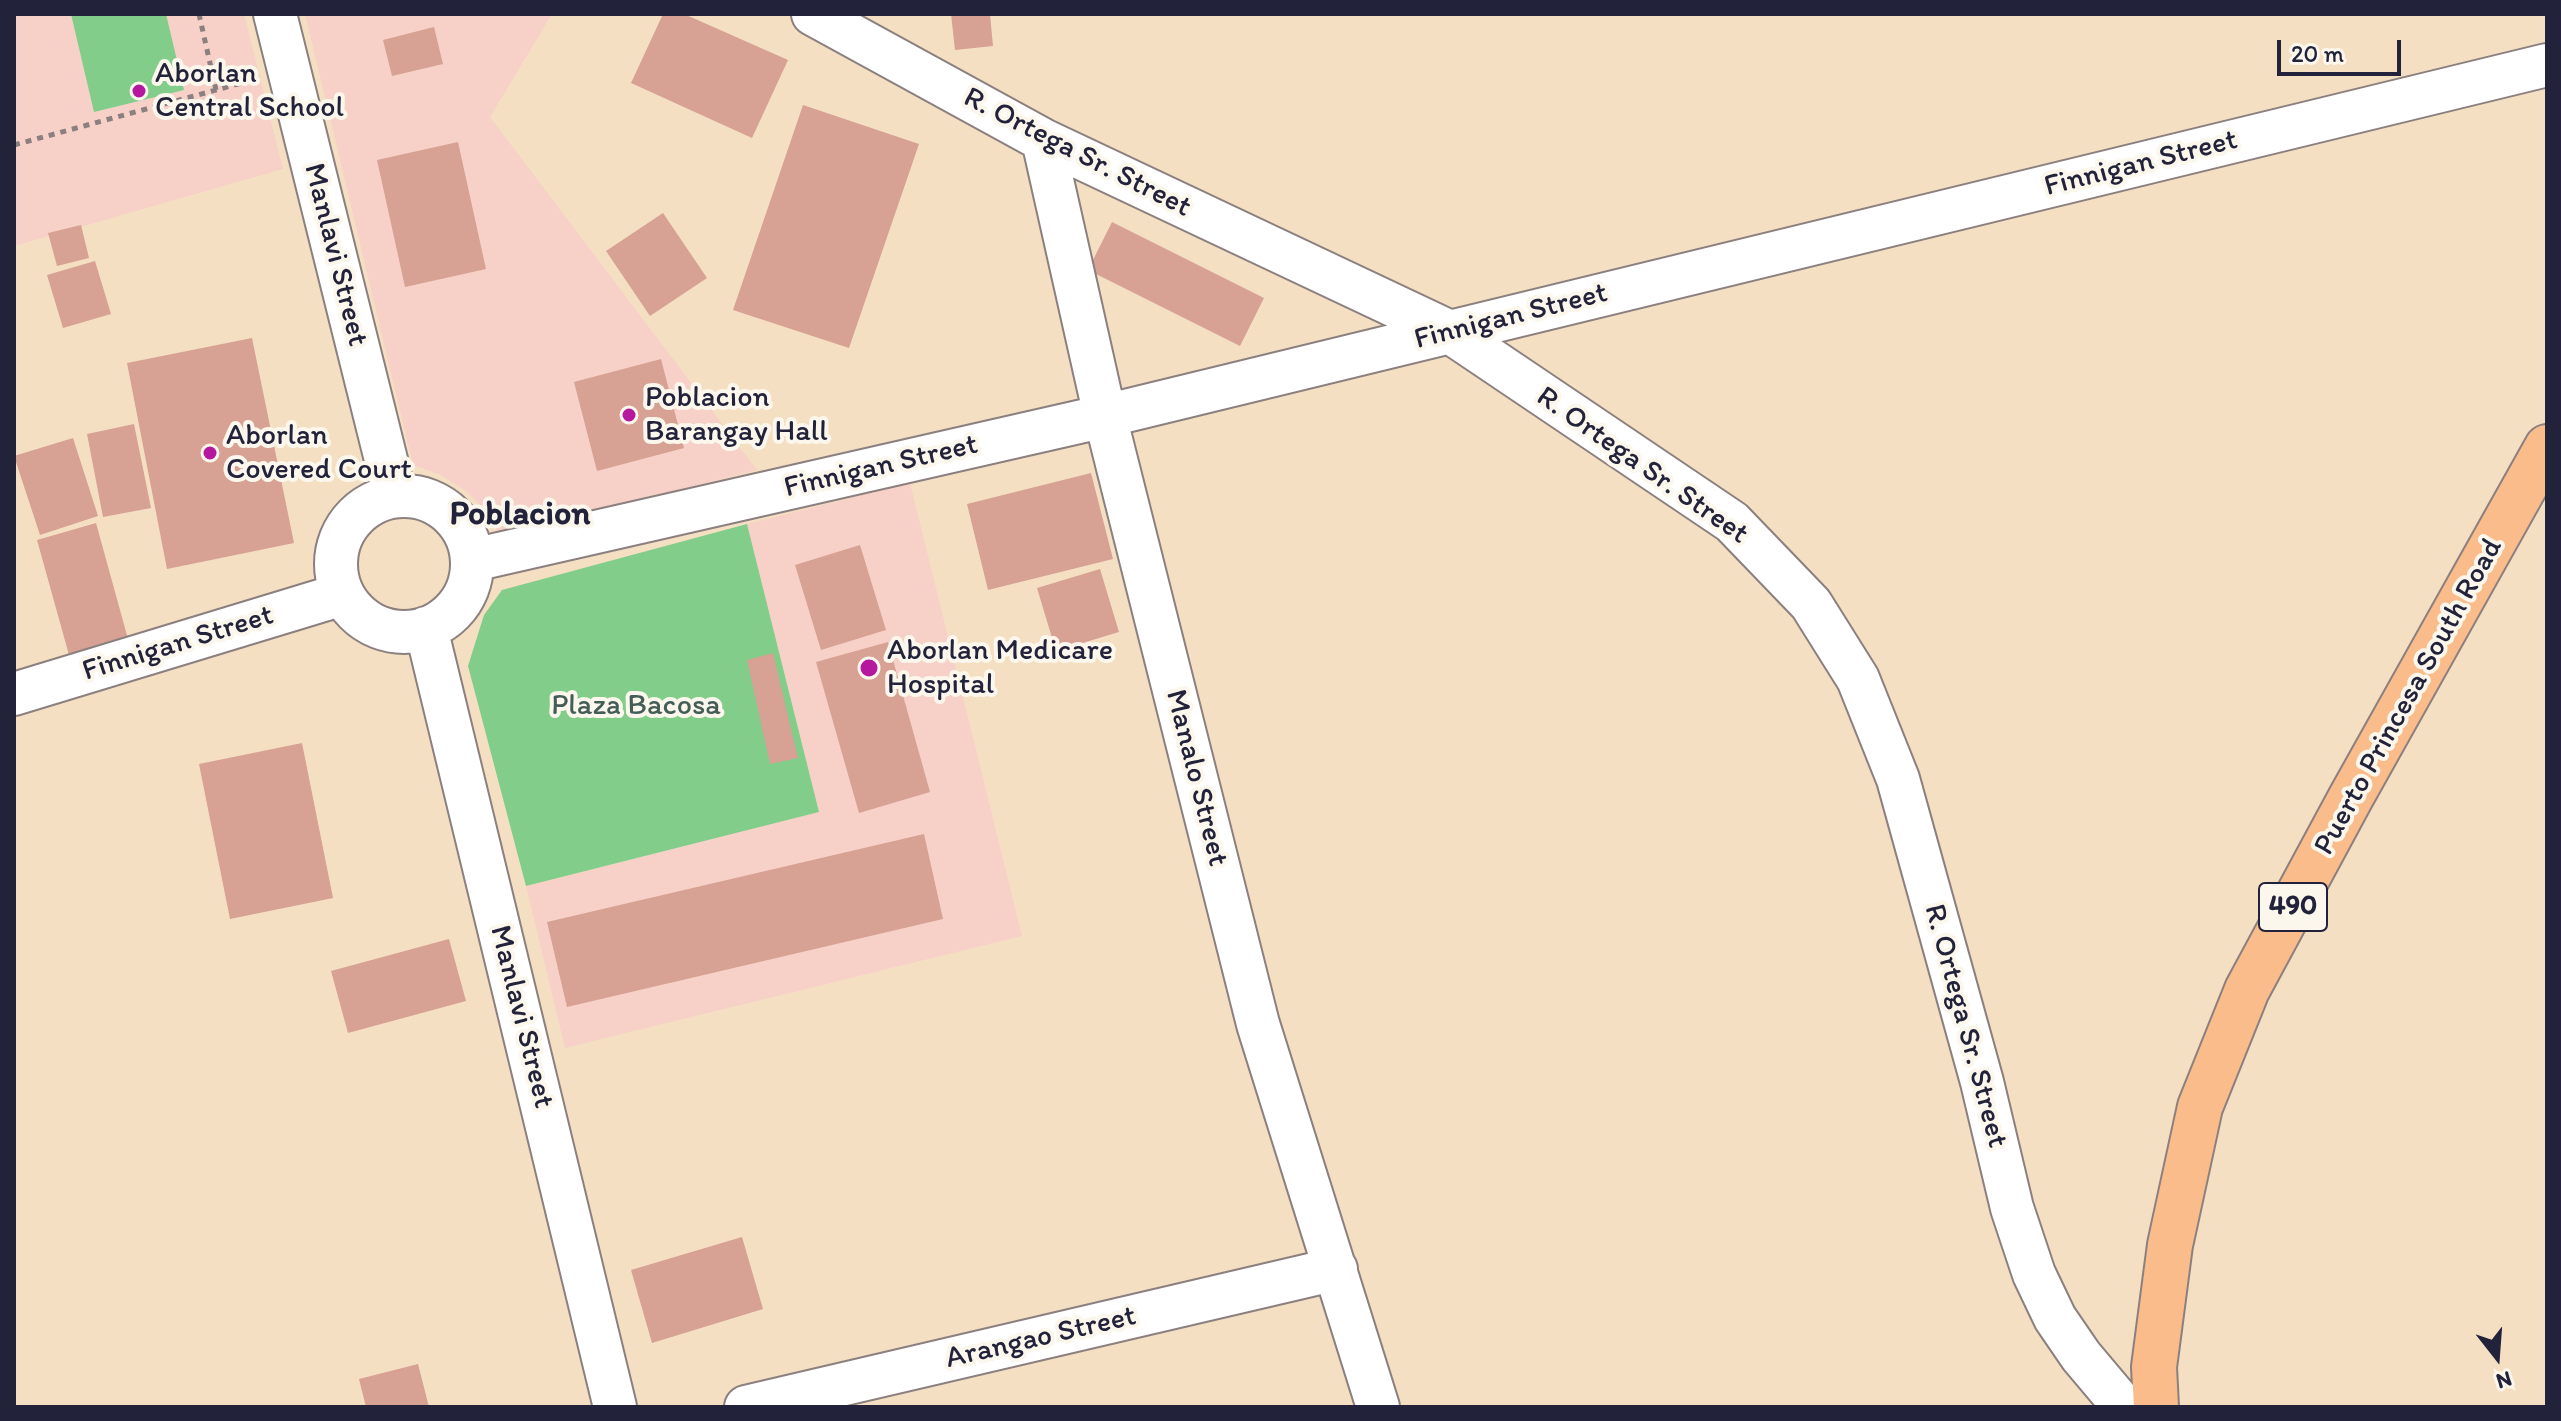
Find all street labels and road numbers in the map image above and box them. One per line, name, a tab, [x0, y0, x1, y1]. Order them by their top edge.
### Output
street label: R. Ortega Sr. Street	[957, 80, 1197, 226]
street label: Finnigan Street	[2041, 123, 2241, 205]
street label: Manlavi Street	[295, 160, 375, 350]
street label: Finnigan Street	[1411, 276, 1611, 358]
street label: R. Ortega Sr. Street	[1529, 379, 1755, 553]
street label: Finnigan Street	[781, 427, 981, 507]
street label: Puerto Princesa South Road	[2307, 532, 2511, 862]
street label: Finnigan Street	[78, 598, 278, 690]
street label: Manalo Street	[1157, 686, 1235, 870]
road number: 490	[2259, 883, 2327, 931]
street label: R. Ortega Sr. Street	[1915, 900, 2015, 1152]
street label: Manlavi Street	[481, 922, 561, 1112]
street label: Arangao Street	[942, 1299, 1140, 1377]

